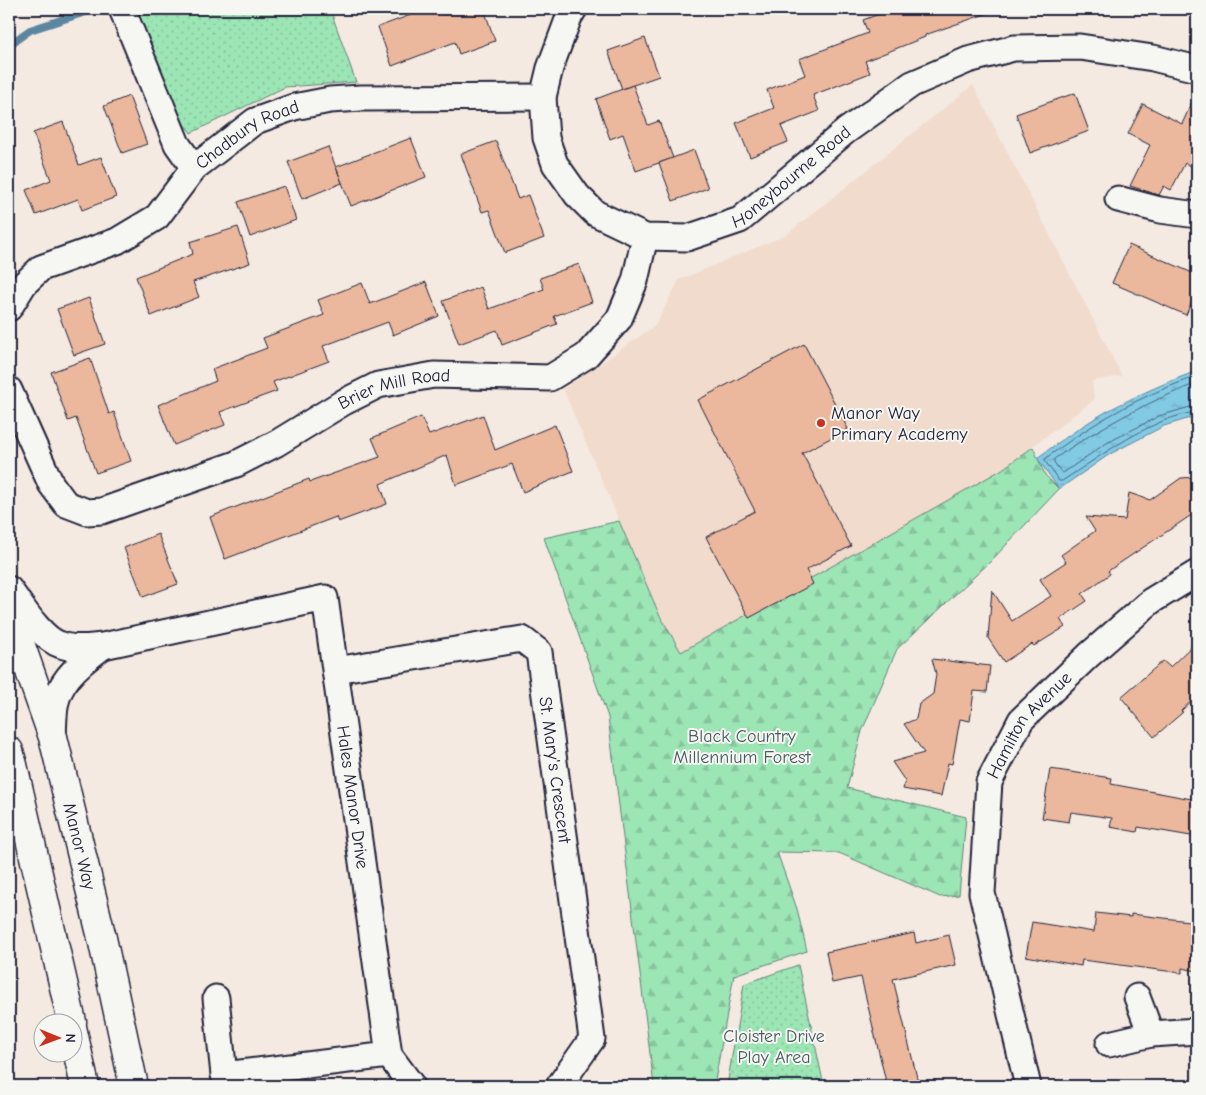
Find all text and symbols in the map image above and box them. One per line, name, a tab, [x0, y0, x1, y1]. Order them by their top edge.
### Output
street label: Chadbury Road	[191, 96, 302, 174]
street label: Honeybourne Road	[729, 121, 855, 233]
street label: Brier Mill Road	[335, 365, 451, 414]
place label: Manor Way Primary Academy	[831, 403, 969, 445]
marker: Manor Way Primary Academy	[815, 417, 827, 429]
street label: Hamilton Avenue	[983, 667, 1076, 782]
street label: St. Mary's Crescent	[534, 695, 575, 845]
street label: Hales Manor Drive	[332, 724, 373, 870]
park label: Black Country Millennium Forest	[673, 726, 812, 768]
street label: Manor Way	[58, 801, 100, 893]
north arrow	[32, 1012, 82, 1062]
park label: Cloister Drive Play Area	[723, 1026, 825, 1068]
text: N	[62, 1034, 79, 1043]

